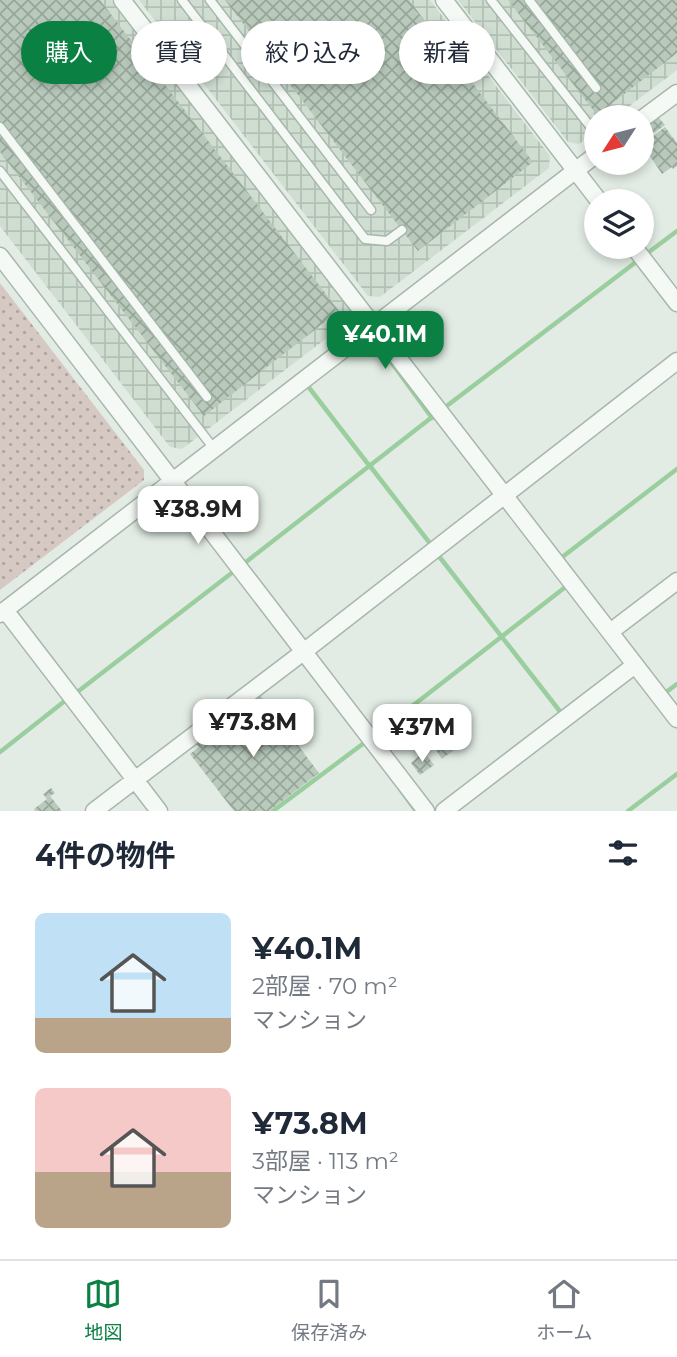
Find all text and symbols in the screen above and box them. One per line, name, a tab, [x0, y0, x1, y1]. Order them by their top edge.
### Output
chip: 購入	[21, 21, 117, 84]
chip: 賃貸	[131, 21, 227, 84]
chip: 絞り込み	[241, 21, 385, 84]
chip: 新着	[399, 21, 495, 84]
north arrow	[584, 105, 654, 175]
map controls	[584, 105, 654, 259]
button: layers	[584, 189, 654, 259]
pin: ¥40.1M	[328, 312, 442, 371]
text: ¥40.1M	[343, 320, 427, 348]
pin: ¥38.9M	[141, 486, 255, 546]
text: ¥38.9M	[154, 495, 242, 523]
pin: ¥73.8M	[196, 700, 310, 759]
pin: ¥37M	[381, 704, 463, 764]
text: ¥73.8M	[209, 708, 297, 736]
text: ¥37M	[389, 713, 455, 741]
icon: filters	[604, 834, 642, 872]
text: 4件の物件	[35, 837, 176, 874]
text: ¥40.1M	[252, 930, 362, 967]
icon: home	[91, 941, 175, 1025]
text: 2部屋 · 70 m²	[252, 972, 398, 1000]
text: マンション	[252, 1006, 367, 1034]
text: ¥73.8M	[252, 1105, 368, 1142]
icon: home	[91, 1116, 175, 1200]
text: 3部屋 · 113 m²	[252, 1147, 399, 1175]
text: マンション	[252, 1181, 367, 1209]
tab: 地図	[84, 1275, 122, 1344]
tab: 保存済み	[291, 1275, 367, 1344]
tab: ホーム	[536, 1275, 593, 1344]

